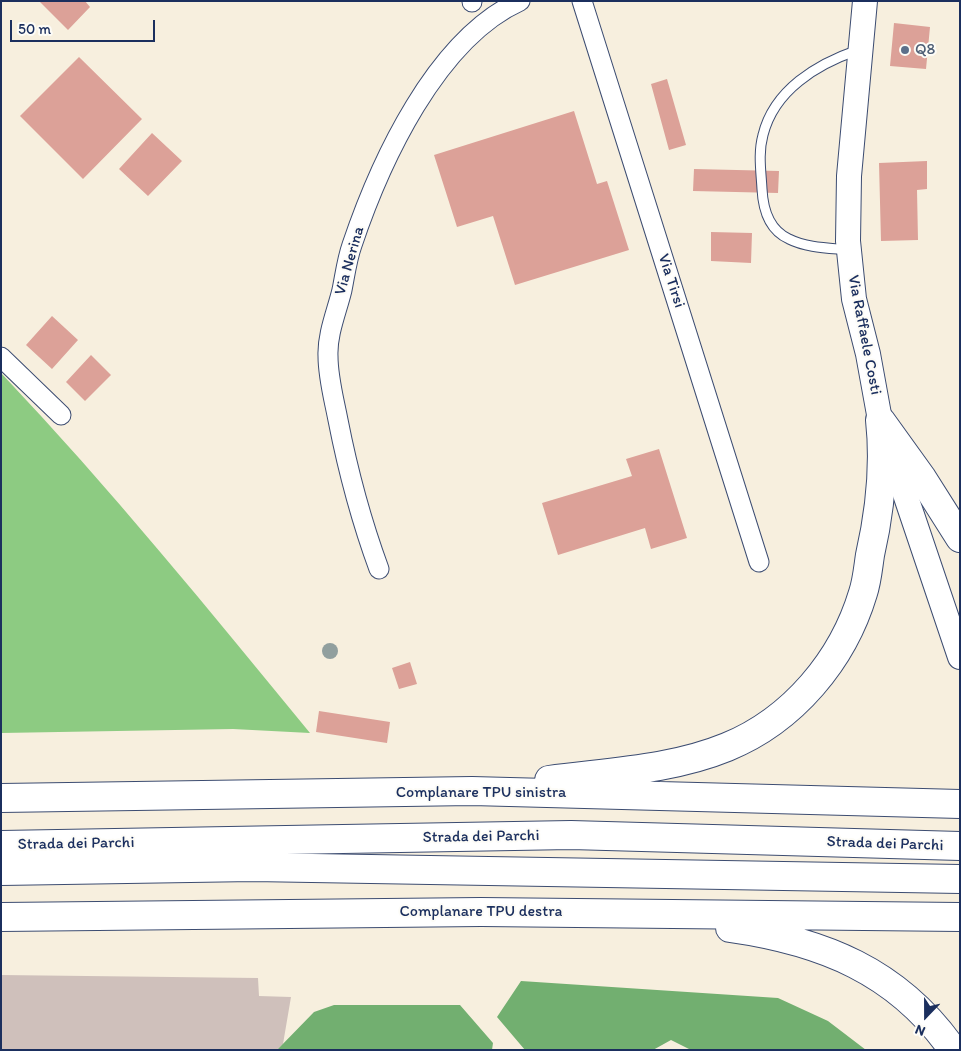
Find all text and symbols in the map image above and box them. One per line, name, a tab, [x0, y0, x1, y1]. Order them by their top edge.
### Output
scale bar	[12, 10, 158, 42]
text: 50 m	[18, 20, 51, 38]
place label: Q8	[915, 40, 935, 60]
marker: Q8	[899, 44, 911, 56]
street label: Via Nerina	[331, 224, 369, 298]
street label: Via Tirsi	[653, 252, 689, 310]
street label: Via Raffaele Costi	[843, 273, 885, 397]
street label: Complanare TPU sinistra	[396, 783, 566, 803]
street label: Strada dei Parchi	[422, 826, 540, 848]
street label: Strada dei Parchi	[826, 832, 944, 856]
street label: Strada dei Parchi	[17, 833, 135, 855]
street label: Complanare TPU destra	[400, 902, 562, 922]
north arrow	[901, 991, 951, 1041]
text: N	[913, 1021, 928, 1040]

